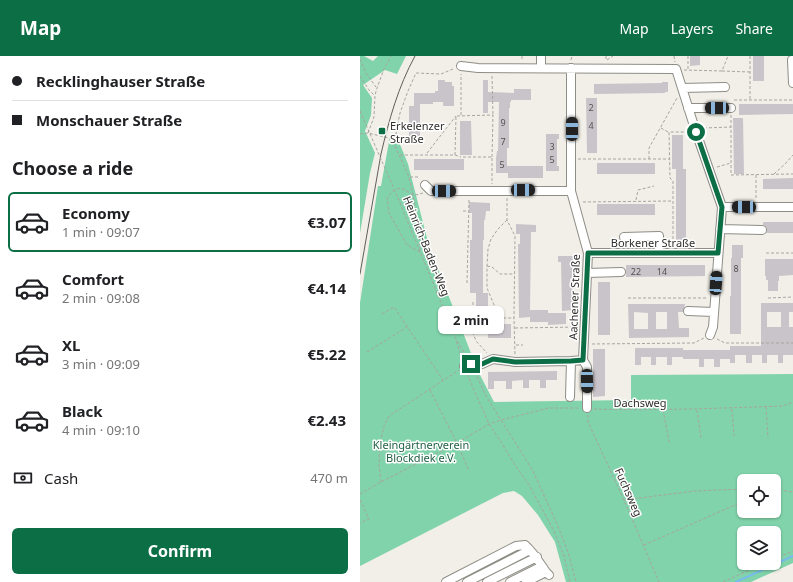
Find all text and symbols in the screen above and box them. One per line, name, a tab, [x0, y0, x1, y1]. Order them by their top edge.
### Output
text: Map	[20, 15, 61, 41]
text: Map	[620, 19, 649, 38]
text: Layers	[671, 19, 713, 38]
text: Share	[735, 19, 773, 38]
text: Recklinghauser Straße	[36, 71, 205, 91]
house number: 2	[588, 101, 594, 114]
car	[705, 102, 729, 114]
text: Monschauer Straße	[36, 110, 182, 130]
house number: 9	[500, 116, 506, 129]
car	[566, 117, 578, 141]
place label: Erkelenzer Straße	[390, 118, 445, 146]
house number: 4	[588, 119, 594, 132]
route start	[687, 123, 705, 141]
marker: Erkelenzer Straße	[377, 126, 387, 136]
house number: 7	[500, 135, 506, 148]
house number: 3	[549, 140, 555, 153]
house number: 5	[549, 153, 555, 166]
text: Choose a ride	[12, 156, 133, 180]
house number: 5	[499, 158, 505, 171]
car	[511, 184, 535, 196]
car	[432, 185, 456, 197]
street label: Heinrich-Baden-Weg	[400, 194, 454, 298]
car	[732, 201, 756, 213]
text: Economy	[62, 203, 130, 223]
icon: car	[14, 204, 50, 240]
text: €3.07	[307, 212, 346, 232]
text: 1 min · 09:07	[62, 223, 140, 241]
street label: Borkener Straße	[611, 235, 695, 250]
street label: Aachener Straße	[565, 254, 583, 340]
house number: 8	[733, 262, 739, 275]
house number: 22	[631, 265, 641, 278]
house number: 14	[657, 265, 667, 278]
text: Comfort	[62, 269, 124, 289]
icon: car	[14, 270, 50, 306]
car	[709, 271, 723, 295]
text: €4.14	[307, 278, 346, 298]
text: 2 min · 09:08	[62, 289, 140, 307]
callout: 2 min	[438, 306, 504, 334]
text: 2 min	[453, 311, 489, 329]
text: XL	[62, 335, 80, 355]
icon: car	[14, 336, 50, 372]
text: €5.22	[307, 344, 346, 364]
text: 3 min · 09:09	[62, 355, 140, 373]
route end	[462, 355, 480, 373]
car	[581, 369, 593, 393]
street label: Dachsweg	[613, 395, 667, 410]
text: Black	[62, 401, 102, 421]
icon: car	[14, 402, 50, 438]
text: €2.43	[307, 410, 346, 430]
text: 4 min · 09:10	[62, 421, 140, 439]
park label: Kleingärtnerverein Blockdiek e.V.	[373, 437, 469, 465]
street label: Fuchsweg	[612, 465, 646, 519]
icon: cash	[12, 467, 34, 489]
text: Cash	[44, 468, 78, 488]
text: 470 m	[310, 469, 348, 487]
map controls	[737, 474, 781, 570]
button: locate	[737, 474, 781, 518]
button: layers	[737, 526, 781, 570]
button: Confirm	[12, 528, 348, 574]

